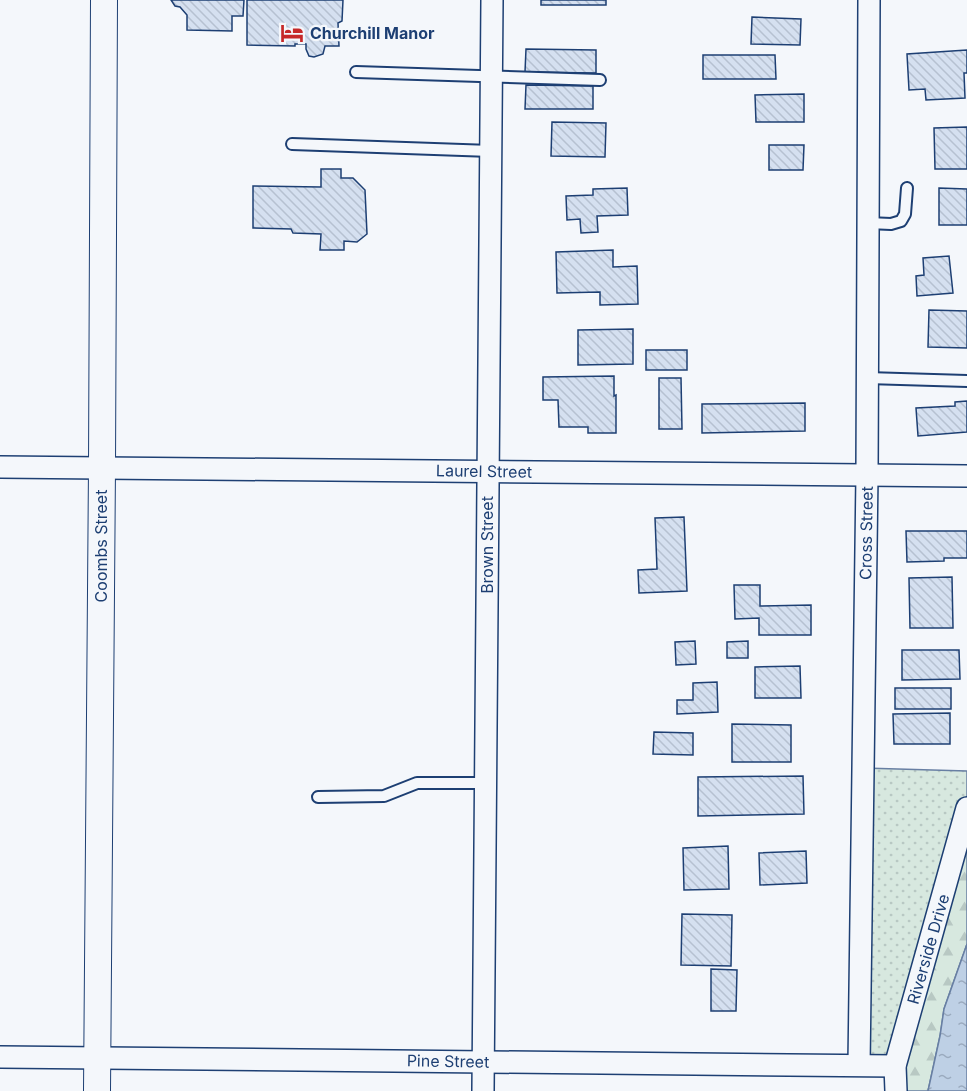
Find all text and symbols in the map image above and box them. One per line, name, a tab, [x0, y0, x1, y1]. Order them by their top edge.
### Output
hotel icon: Churchill Manor	[279, 20, 305, 46]
place label: Churchill Manor	[310, 23, 435, 43]
street label: Laurel Street	[436, 460, 532, 482]
street label: Cross Street	[855, 486, 877, 580]
street label: Coombs Street	[91, 490, 111, 602]
street label: Brown Street	[477, 496, 497, 594]
street label: Riverside Drive	[903, 892, 953, 1006]
street label: Pine Street	[407, 1050, 489, 1072]

